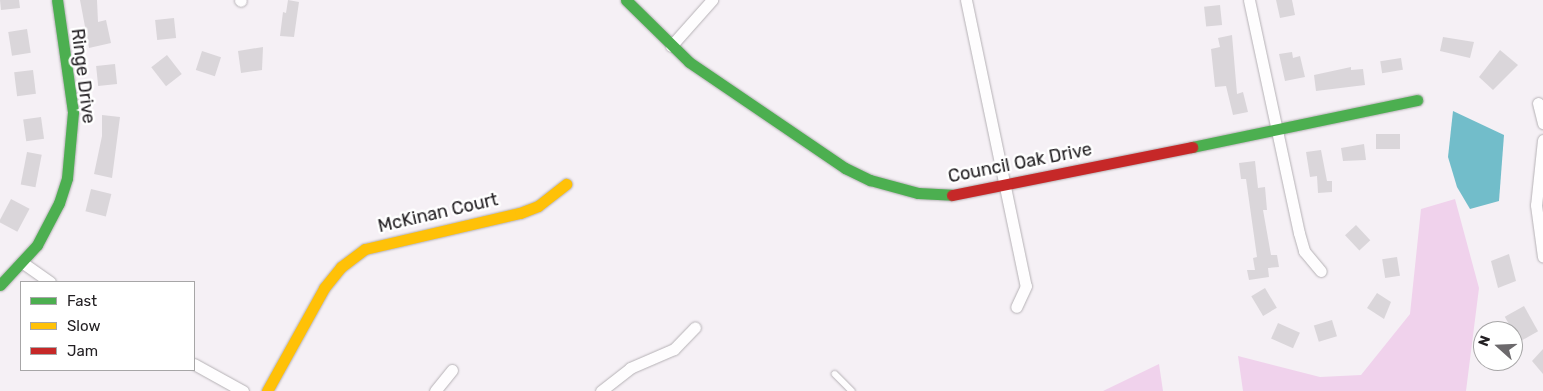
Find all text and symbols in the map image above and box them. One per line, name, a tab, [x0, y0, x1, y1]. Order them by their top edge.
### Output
street label: Ringe Drive	[66, 27, 100, 125]
street label: Council Oak Drive	[946, 138, 1094, 188]
street label: McKinan Court	[376, 189, 500, 237]
legend	[20, 281, 195, 371]
text: Fast	[67, 292, 97, 310]
text: Slow	[67, 317, 100, 335]
north arrow	[1473, 321, 1523, 371]
text: N	[1475, 333, 1494, 349]
text: Jam	[67, 342, 98, 360]

